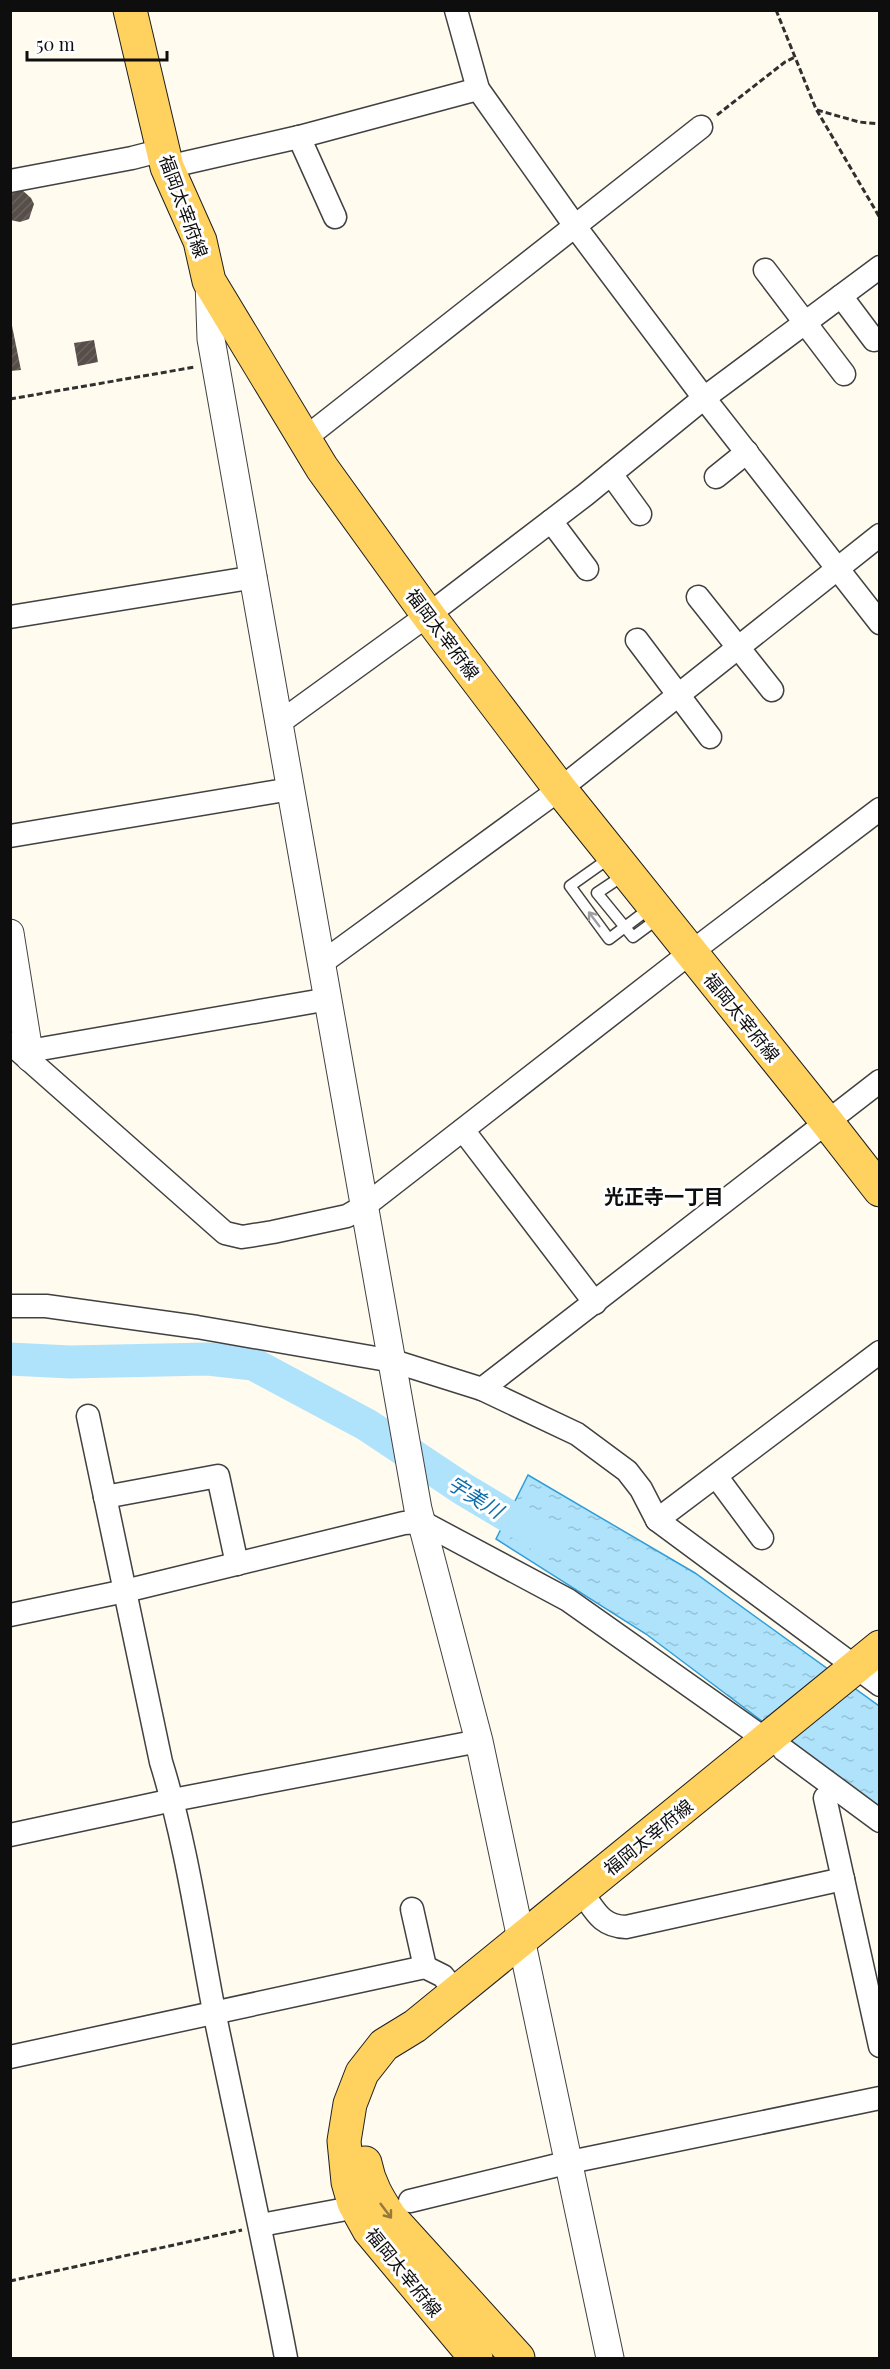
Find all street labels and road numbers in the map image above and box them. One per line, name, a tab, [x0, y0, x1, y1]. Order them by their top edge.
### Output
street label: 福岡太宰府線	[154, 151, 214, 261]
street label: 福岡太宰府線	[401, 584, 485, 684]
street label: 福岡太宰府線	[699, 967, 785, 1067]
street label: 福岡太宰府線	[598, 1794, 698, 1880]
street label: 福岡太宰府線	[361, 2222, 447, 2322]

